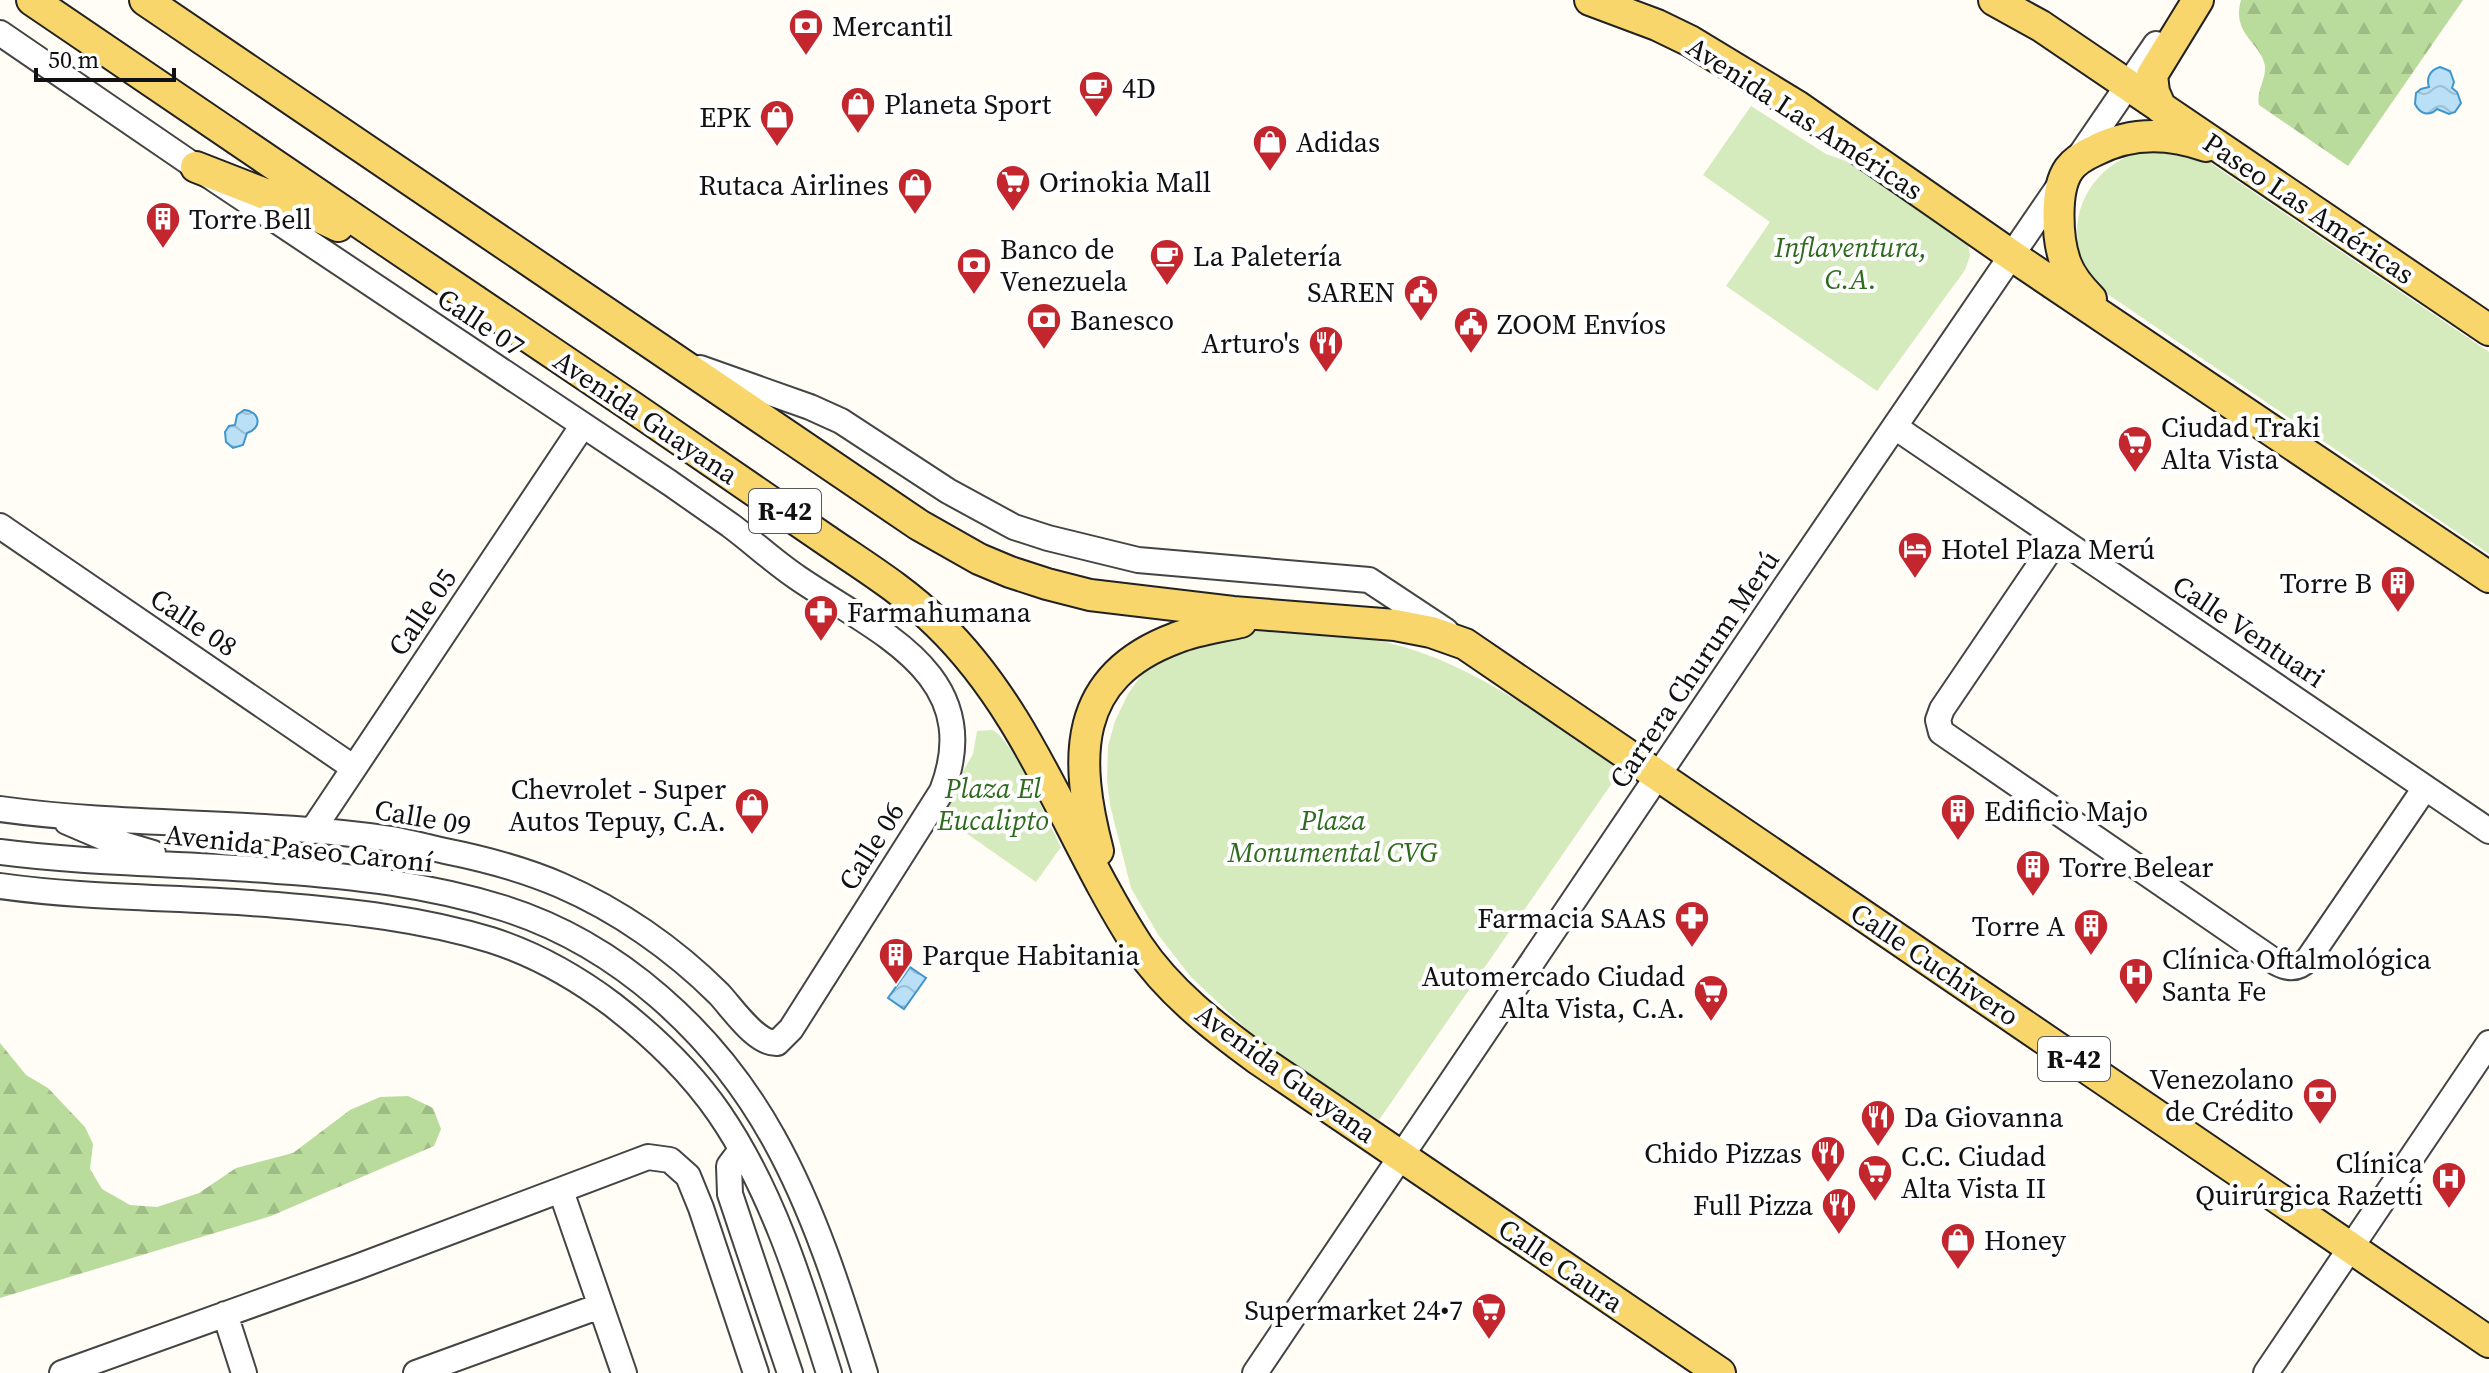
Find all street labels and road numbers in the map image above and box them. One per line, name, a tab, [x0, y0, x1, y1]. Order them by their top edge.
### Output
street label: Avenida Las Américas	[1680, 27, 1930, 209]
street label: Paseo Las Américas	[2196, 123, 2422, 293]
street label: Calle 07	[430, 279, 532, 365]
street label: Avenida Guayana	[546, 341, 746, 493]
road number: R-42	[749, 489, 821, 533]
street label: Carrera Churum Merú	[1600, 543, 1788, 795]
street label: Calle 05	[379, 561, 465, 663]
street label: Calle Ventuari	[2165, 566, 2333, 696]
street label: Calle 08	[143, 579, 245, 665]
street label: Calle 09	[372, 790, 474, 844]
street label: Calle 06	[829, 795, 913, 897]
street label: Avenida Paseo Caroní	[163, 815, 435, 881]
street label: Calle Cuchivero	[1843, 894, 2027, 1034]
street label: Avenida Guayana	[1188, 994, 1385, 1152]
road number: R-42	[2038, 1037, 2110, 1081]
street label: Calle Caura	[1491, 1209, 1632, 1321]

